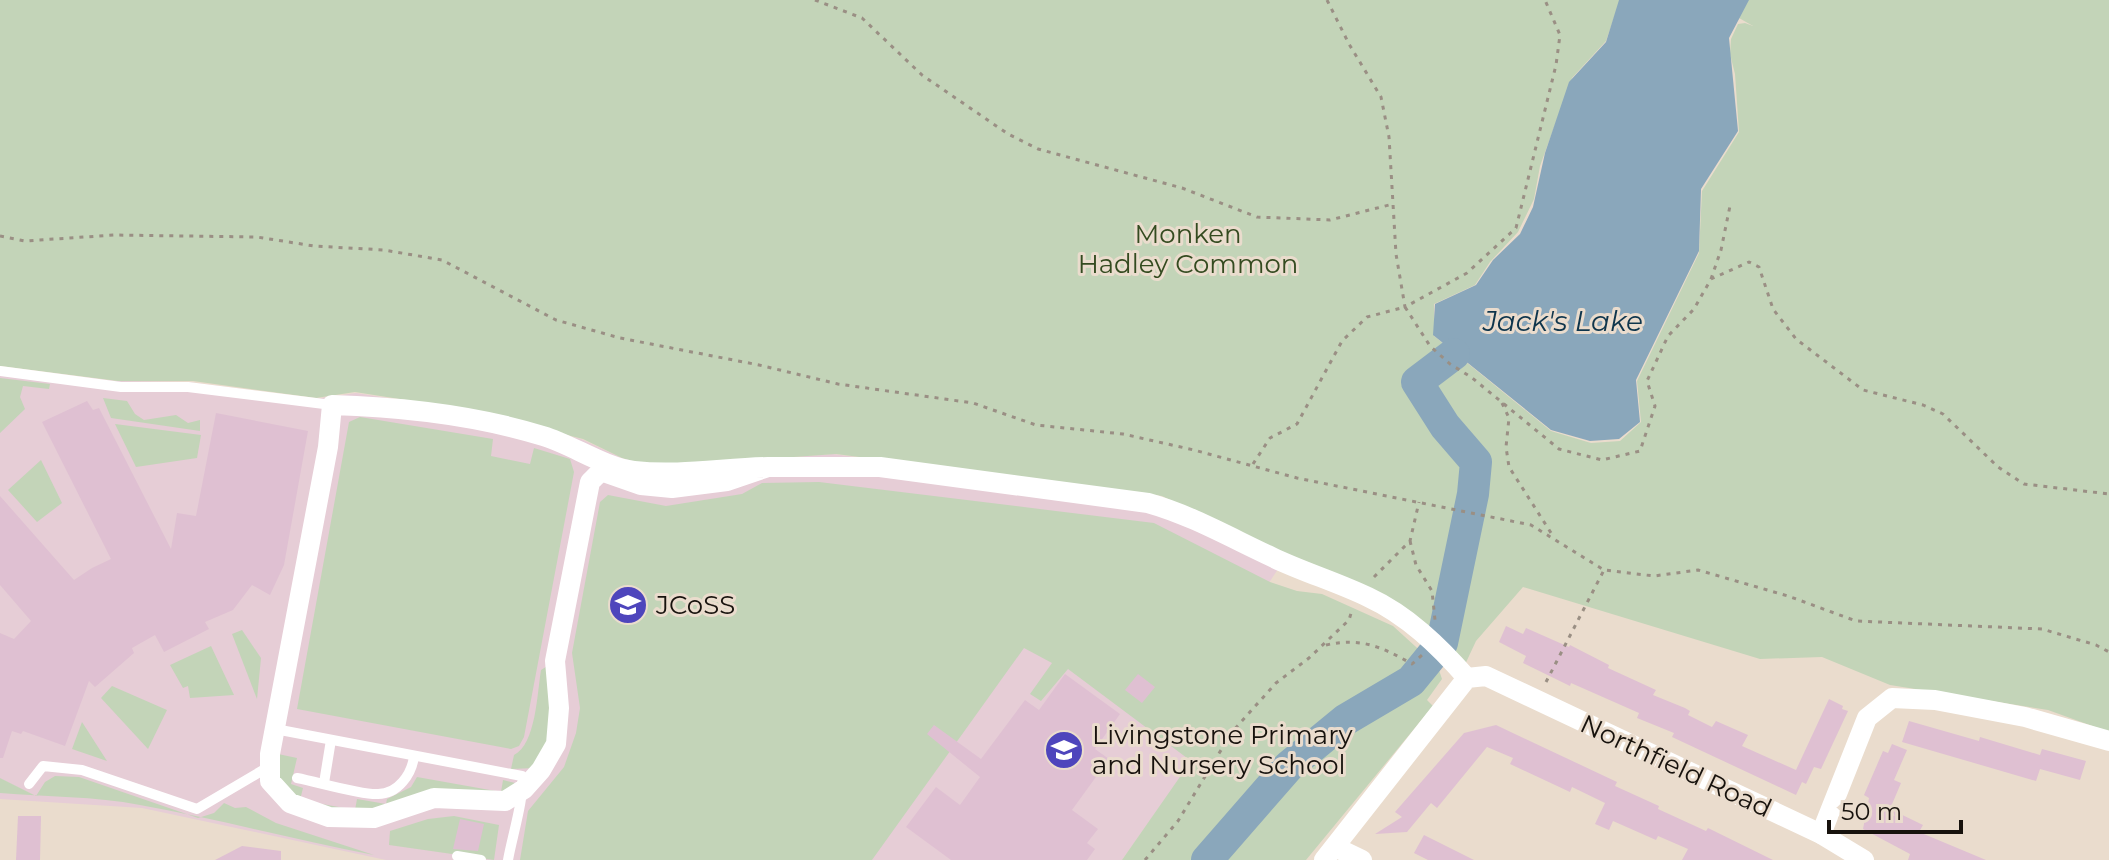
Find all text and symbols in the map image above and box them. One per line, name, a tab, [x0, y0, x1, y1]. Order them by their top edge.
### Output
park label: Monken Hadley Common	[1078, 218, 1298, 280]
water label: Jack's Lake	[1481, 304, 1643, 338]
school or university icon: JCoSS	[607, 584, 649, 626]
place label: JCoSS	[655, 589, 735, 621]
street label: Northfield Road	[1575, 708, 1777, 824]
place label: Livingstone Primary and Nursery School	[1092, 719, 1353, 781]
school or university icon: Livingstone Primary and Nursery School	[1043, 729, 1085, 771]
scale bar	[1829, 784, 1961, 834]
text: 50 m	[1841, 797, 1902, 826]

